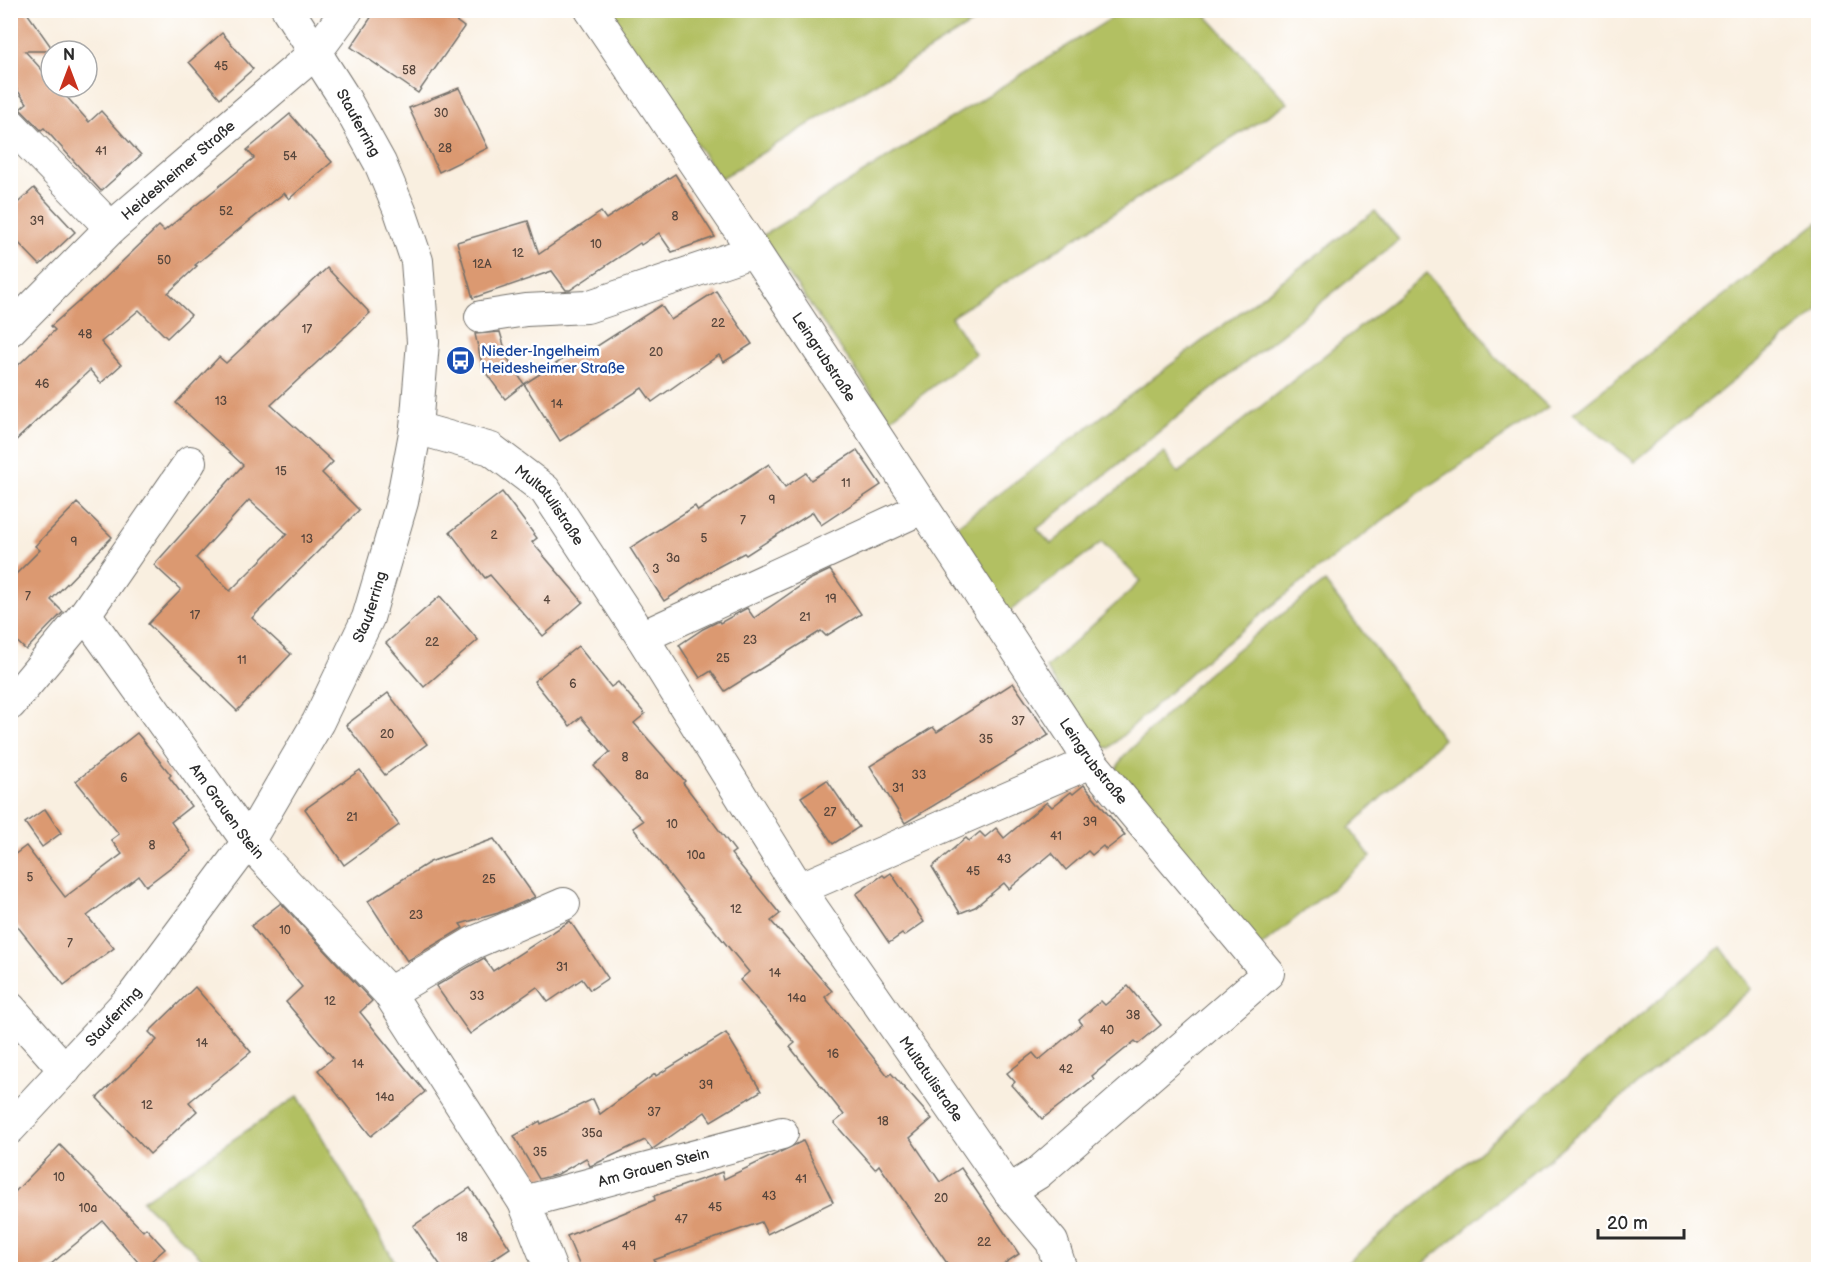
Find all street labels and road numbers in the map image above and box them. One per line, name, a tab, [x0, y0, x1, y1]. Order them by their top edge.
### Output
street label: Stauferring	[332, 86, 384, 160]
street label: Heidesheimer Straße	[117, 116, 239, 225]
street label: Leingrubstraße	[788, 309, 860, 405]
street label: Multatulistraße	[511, 461, 588, 549]
street label: Stauferring	[348, 569, 391, 646]
street label: Leingrubstraße	[1055, 715, 1132, 808]
street label: Am Grauen Stein	[185, 760, 268, 863]
street label: Stauferring	[81, 983, 146, 1051]
street label: Multatulistraße	[895, 1032, 967, 1125]
street label: Am Grauen Stein	[596, 1143, 711, 1191]

